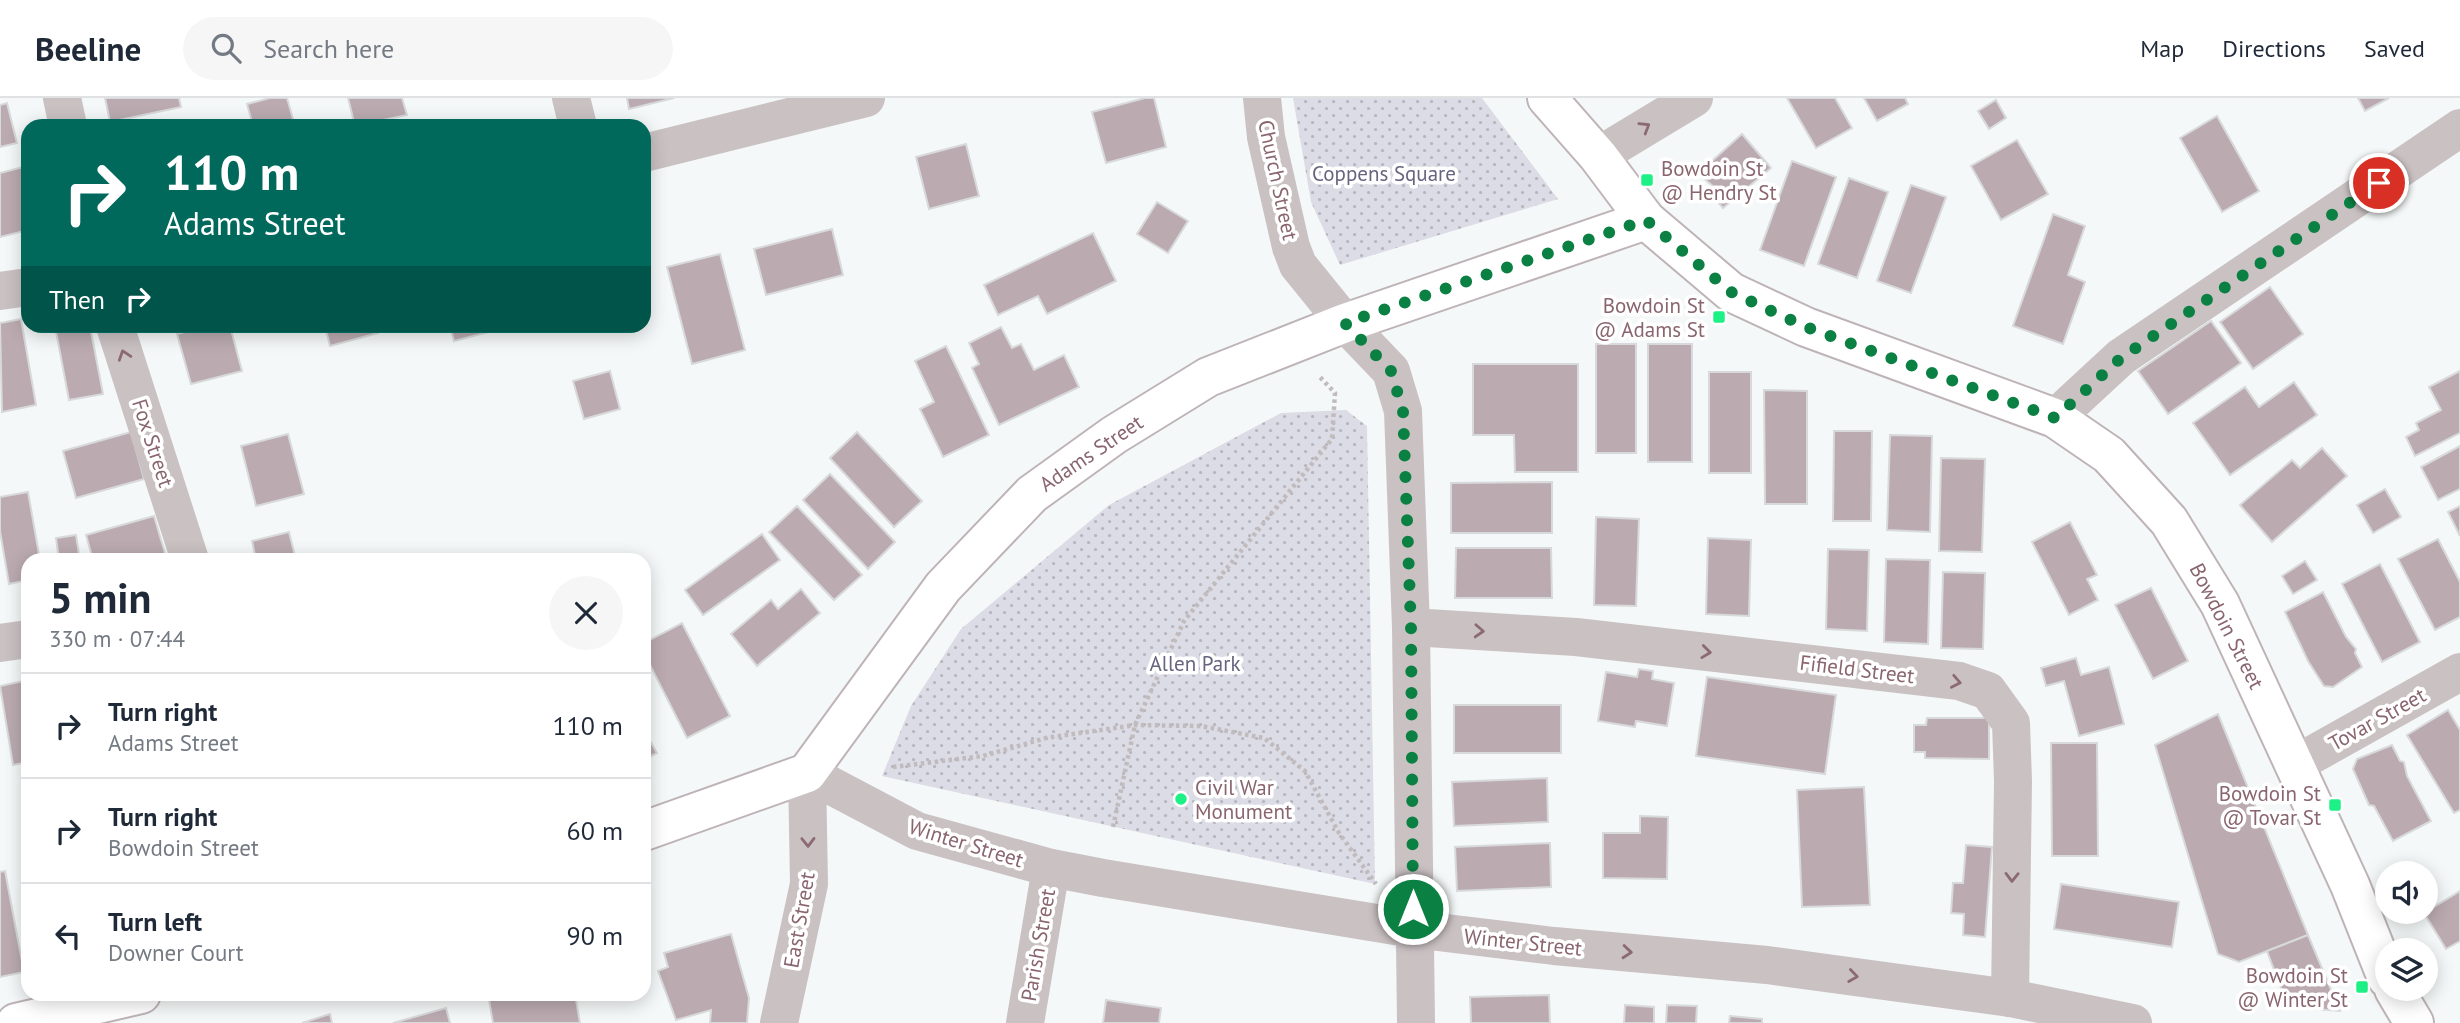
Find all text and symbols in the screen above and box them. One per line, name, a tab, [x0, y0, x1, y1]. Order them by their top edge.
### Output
search box	[183, 17, 673, 80]
text: Beeline	[35, 27, 141, 70]
icon: search	[207, 29, 245, 67]
text: Search here	[263, 32, 394, 65]
text: Map	[2140, 33, 2184, 64]
text: Directions	[2222, 33, 2326, 64]
text: Saved	[2364, 33, 2425, 64]
street label: Church Street	[1252, 117, 1304, 243]
one-way arrow	[1638, 122, 1651, 135]
text: 110 m	[164, 140, 299, 204]
icon: right	[49, 147, 140, 238]
pin	[2349, 153, 2409, 213]
place label: Bowdoin St @ Hendry St	[1661, 155, 1777, 206]
park label: Coppens Square	[1312, 160, 1456, 187]
icon: arrive	[2360, 164, 2398, 202]
marker: Bowdoin St @ Hendry St	[1639, 172, 1655, 188]
text: Adams Street	[164, 202, 346, 244]
icon: right	[119, 280, 157, 318]
text: Then	[49, 283, 105, 316]
place label: Bowdoin St @ Adams St	[1594, 292, 1705, 343]
marker: Bowdoin St @ Adams St	[1711, 309, 1727, 325]
one-way arrow	[118, 349, 133, 361]
street label: Fox Street	[126, 396, 180, 490]
street label: Adams Street	[1034, 408, 1148, 498]
street label: Bowdoin Street	[2184, 559, 2270, 693]
text: 5 min	[49, 570, 151, 625]
button: close	[549, 576, 623, 650]
one-way arrow	[1474, 623, 1485, 638]
text: 330 m · 07:44	[49, 624, 185, 653]
one-way arrow	[1700, 644, 1711, 659]
street label: Fifield Street	[1798, 649, 1916, 689]
park label: Allen Park	[1150, 650, 1240, 677]
one-way arrow	[1950, 673, 1962, 688]
street label: Tovar Street	[2324, 681, 2430, 757]
text: Turn right	[108, 695, 217, 728]
icon: right	[49, 707, 87, 745]
text: 110 m	[552, 709, 623, 742]
text: Adams Street	[108, 728, 238, 757]
place label: Civil War Monument	[1195, 774, 1292, 825]
place label: Bowdoin St @ Tovar St	[2219, 780, 2321, 831]
marker: Civil War Monument	[1173, 791, 1189, 807]
marker: Bowdoin St @ Tovar St	[2327, 797, 2343, 813]
text: Turn right	[108, 800, 217, 833]
icon: right	[49, 812, 87, 850]
street label: Winter Street	[905, 813, 1027, 873]
text: 60 m	[567, 814, 623, 847]
text: Bowdoin Street	[108, 833, 259, 862]
one-way arrow	[800, 837, 816, 847]
map controls	[2375, 861, 2438, 1001]
button: sound	[2375, 861, 2438, 924]
street label: East Street	[777, 870, 821, 970]
position arrow	[1376, 872, 1450, 946]
one-way arrow	[2004, 873, 2020, 883]
street label: Parish Street	[1015, 887, 1061, 1003]
text: Turn left	[108, 905, 202, 938]
icon: left	[49, 917, 87, 955]
text: 90 m	[567, 919, 623, 952]
street label: Winter Street	[1463, 922, 1583, 962]
text: Downer Court	[108, 938, 244, 967]
button: layers	[2375, 938, 2438, 1001]
one-way arrow	[1621, 945, 1633, 960]
place label: Bowdoin St @ Winter St	[2237, 962, 2348, 1013]
one-way arrow	[1847, 969, 1859, 984]
marker: Bowdoin St @ Winter St	[2354, 979, 2370, 995]

